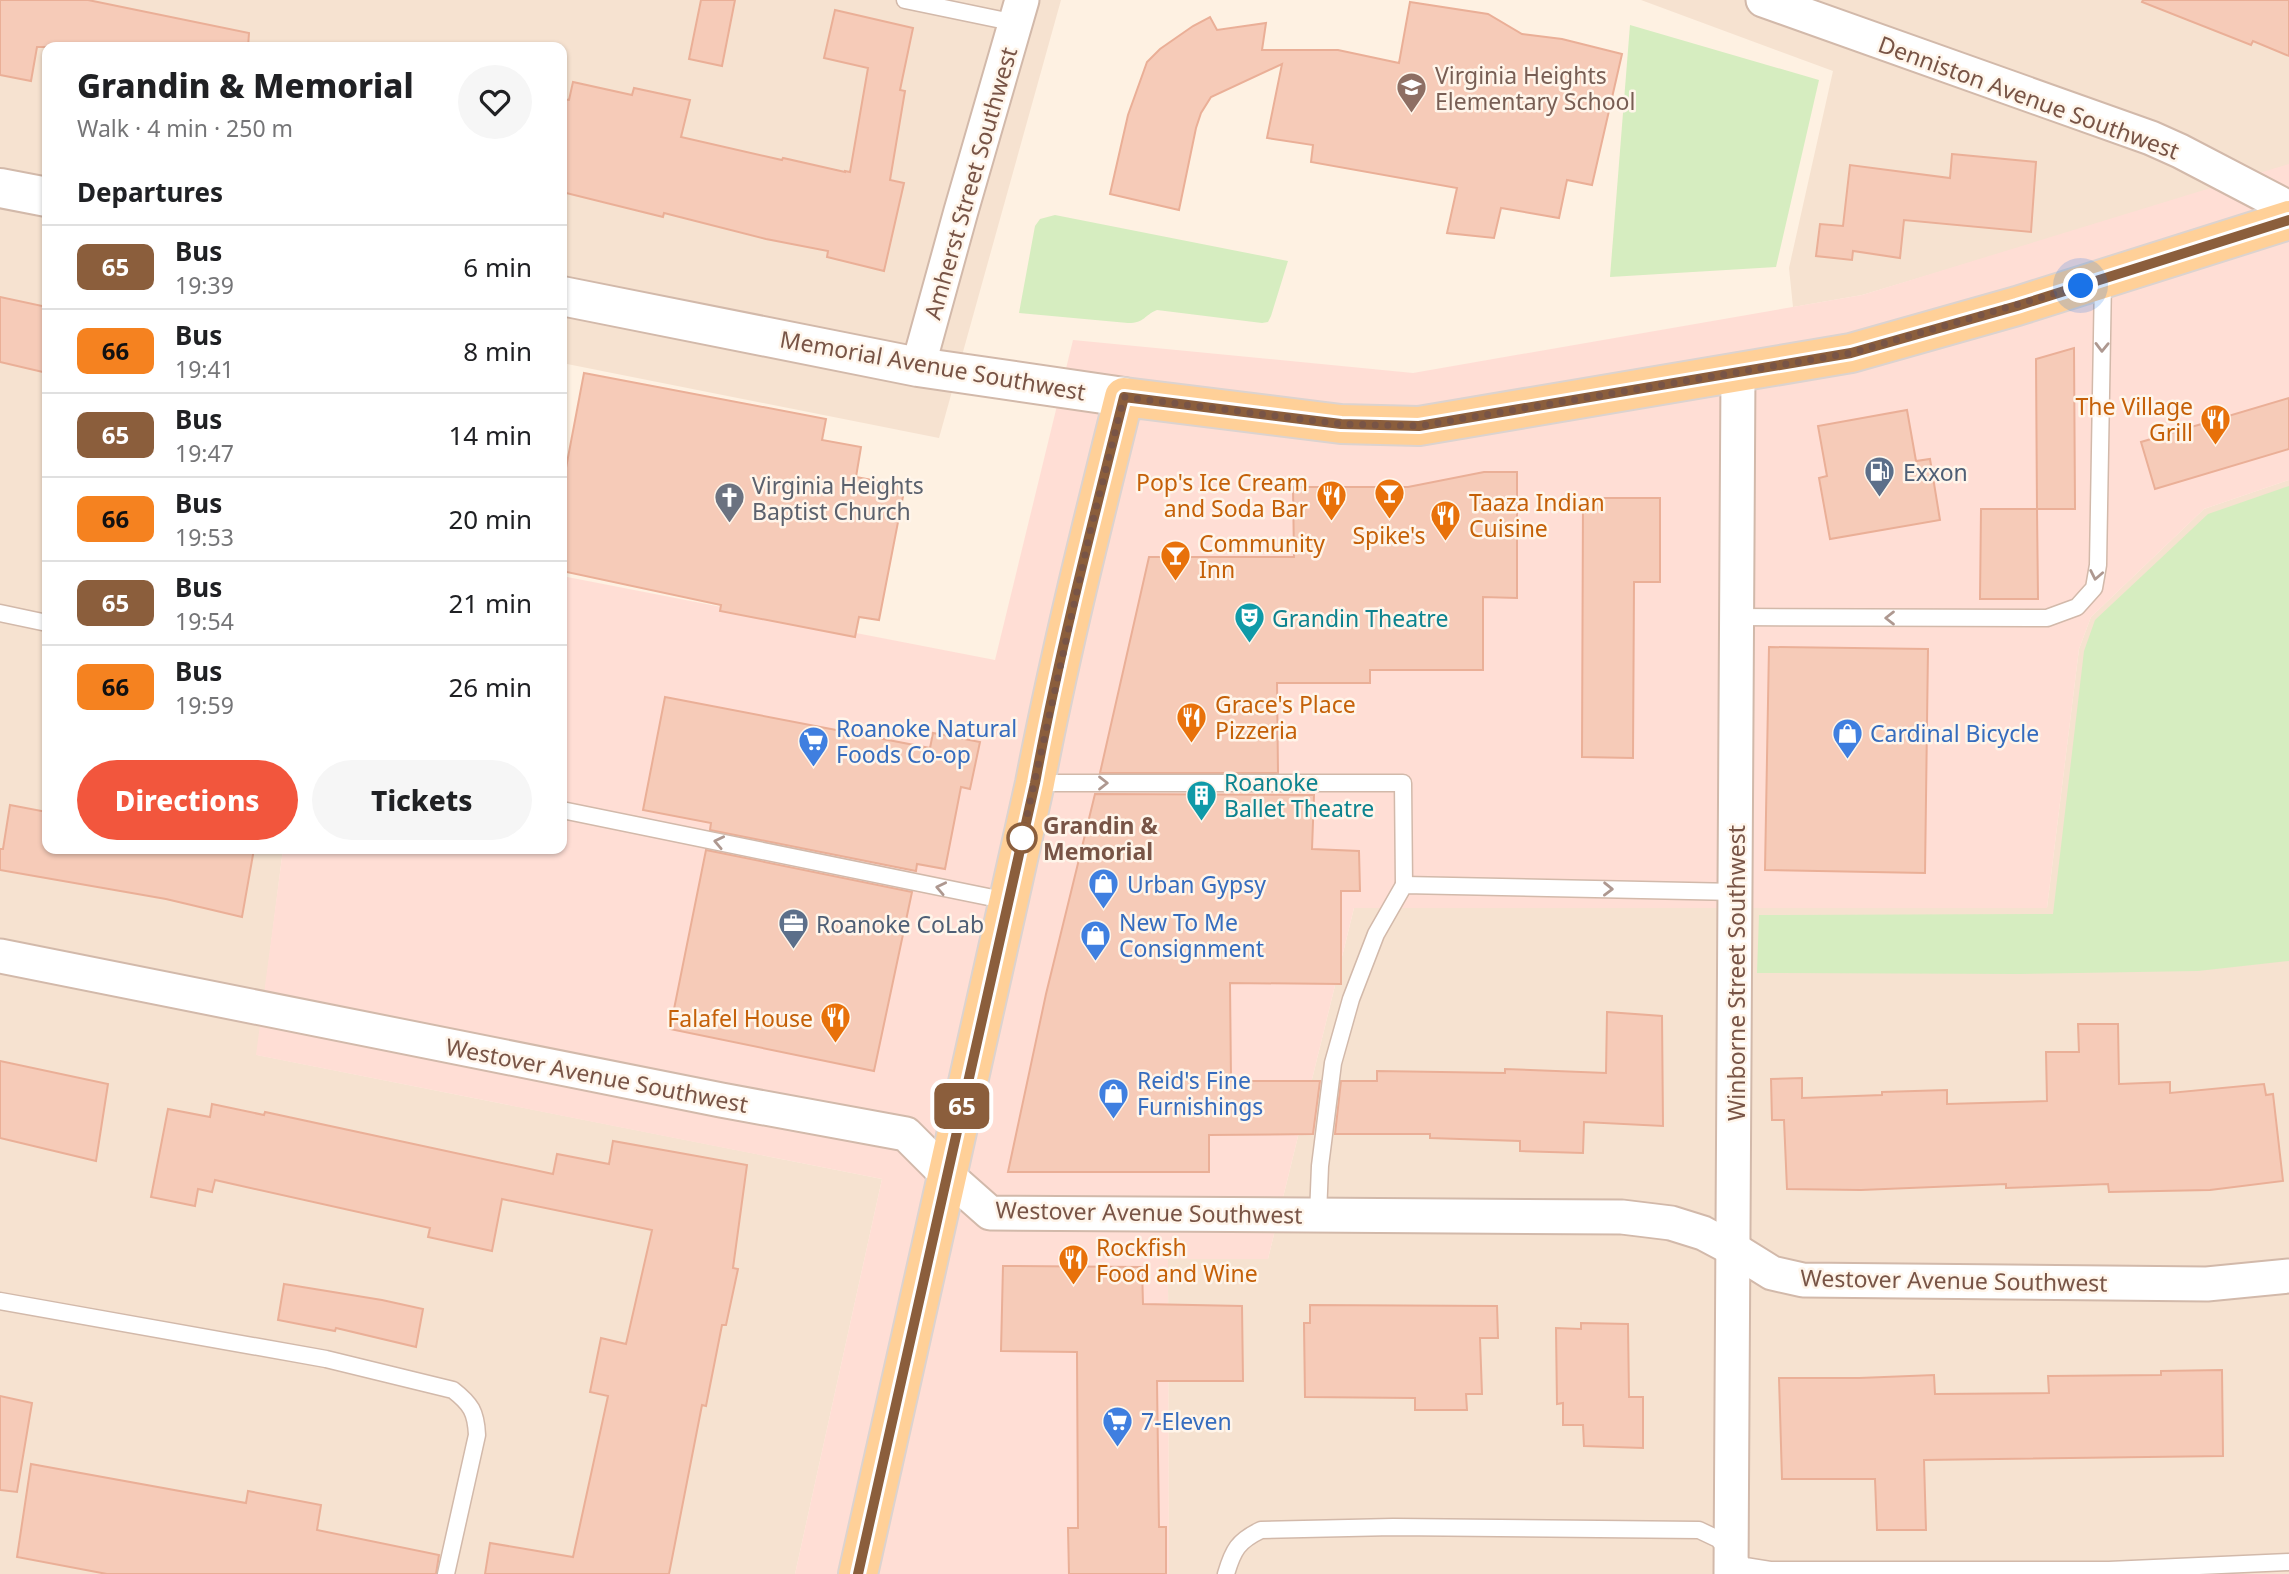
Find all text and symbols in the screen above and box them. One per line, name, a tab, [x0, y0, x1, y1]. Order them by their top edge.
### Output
street label: Denniston Avenue Southwest	[1874, 28, 2184, 166]
street label: Amherst Street Southwest	[916, 43, 1024, 323]
place label: Virginia Heights Elementary School	[1435, 59, 1635, 117]
text: Grandin & Memorial	[77, 63, 414, 108]
button: heart	[458, 65, 532, 139]
school or university icon: Virginia Heights Elementary School	[1395, 71, 1429, 115]
text: Walk · 4 min · 250 m	[77, 112, 293, 144]
text: Departures	[77, 174, 223, 210]
text: Bus	[175, 233, 222, 269]
text: 6 min	[463, 249, 532, 285]
text: 65	[102, 250, 129, 283]
your location	[2063, 268, 2098, 303]
text: 19:39	[175, 269, 234, 301]
text: Bus	[175, 317, 222, 353]
street label: Memorial Avenue Southwest	[778, 322, 1088, 408]
text: 8 min	[463, 333, 532, 369]
text: 66	[102, 334, 129, 367]
one-way arrow	[2094, 342, 2109, 353]
text: 19:41	[175, 353, 234, 385]
place label: The Village Grill	[2075, 390, 2193, 448]
text: Bus	[175, 401, 222, 437]
restaurant icon: The Village Grill	[2199, 402, 2233, 446]
text: 14 min	[448, 417, 532, 453]
text: 65	[102, 418, 129, 451]
text: 19:47	[175, 437, 234, 469]
fuel station icon: Exxon	[1863, 455, 1897, 499]
place label: Exxon	[1903, 456, 1968, 488]
place label: Pop's Ice Cream and Soda Bar	[1136, 466, 1308, 524]
place label: Virginia Heights Baptist Church	[752, 469, 924, 527]
bar icon: Spike's	[1372, 477, 1406, 521]
restaurant icon: Pop's Ice Cream and Soda Bar	[1314, 478, 1348, 522]
church icon: Virginia Heights Baptist Church	[712, 481, 746, 525]
text: Bus	[175, 485, 222, 521]
place label: Taaza Indian Cuisine	[1469, 486, 1605, 544]
restaurant icon: Taaza Indian Cuisine	[1429, 498, 1463, 542]
text: 20 min	[448, 501, 532, 537]
text: 66	[102, 502, 129, 535]
place label: Spike's	[1352, 519, 1426, 551]
text: 19:53	[175, 521, 234, 553]
place label: Community Inn	[1199, 527, 1325, 585]
bar icon: Community Inn	[1159, 539, 1193, 583]
text: Bus	[175, 569, 222, 605]
one-way arrow	[2089, 569, 2104, 581]
text: 21 min	[448, 585, 532, 621]
text: 65	[102, 586, 129, 619]
theatre icon: Grandin Theatre	[1232, 601, 1266, 645]
place label: Grandin Theatre	[1272, 602, 1448, 634]
text: 19:54	[175, 605, 234, 637]
one-way arrow	[1885, 610, 1895, 626]
text: Bus	[175, 653, 222, 689]
text: 26 min	[448, 669, 532, 705]
text: 66	[102, 670, 129, 703]
place label: Grace's Place Pizzeria	[1215, 688, 1356, 746]
text: 19:59	[175, 689, 234, 721]
restaurant icon: Grace's Place Pizzeria	[1175, 700, 1209, 744]
place label: Roanoke Natural Foods Co-op	[836, 712, 1017, 770]
shop icon: Cardinal Bicycle	[1830, 716, 1864, 760]
place label: Cardinal Bicycle	[1870, 717, 2039, 749]
supermarket icon: Roanoke Natural Foods Co-op	[796, 724, 830, 768]
button: Directions	[77, 760, 298, 840]
button: Tickets	[312, 760, 532, 840]
place label: Roanoke Ballet Theatre	[1224, 766, 1374, 824]
one-way arrow	[1099, 775, 1109, 791]
building icon: Roanoke Ballet Theatre	[1184, 778, 1218, 822]
place label: Grandin & Memorial	[1043, 809, 1159, 867]
marker: Grandin & Memorial	[1007, 823, 1037, 853]
street label: Winborne Street Southwest	[1720, 825, 1752, 1121]
one-way arrow	[713, 836, 725, 851]
shop icon: Urban Gypsy	[1087, 867, 1121, 911]
place label: Urban Gypsy	[1127, 868, 1266, 900]
one-way arrow	[935, 881, 947, 896]
one-way arrow	[1602, 881, 1613, 896]
place label: New To Me Consignment	[1119, 906, 1264, 964]
office icon: Roanoke CoLab	[776, 907, 810, 951]
place label: Roanoke CoLab	[816, 908, 984, 940]
shop icon: New To Me Consignment	[1079, 918, 1113, 962]
restaurant icon: Falafel House	[819, 1001, 853, 1045]
place label: Falafel House	[667, 1002, 813, 1034]
street label: Westover Avenue Southwest	[443, 1030, 751, 1120]
place label: Reid's Fine Furnishings	[1137, 1064, 1263, 1122]
shop icon: Reid's Fine Furnishings	[1097, 1076, 1131, 1120]
line badge: 65	[930, 1083, 993, 1129]
text: 65	[948, 1089, 976, 1122]
street label: Westover Avenue Southwest	[995, 1193, 1303, 1231]
place label: Rockfish Food and Wine	[1096, 1231, 1258, 1289]
restaurant icon: Rockfish Food and Wine	[1056, 1243, 1090, 1287]
street label: Westover Avenue Southwest	[1800, 1261, 2108, 1299]
supermarket icon: 7-Eleven	[1101, 1404, 1135, 1448]
place label: 7-Eleven	[1141, 1405, 1232, 1437]

